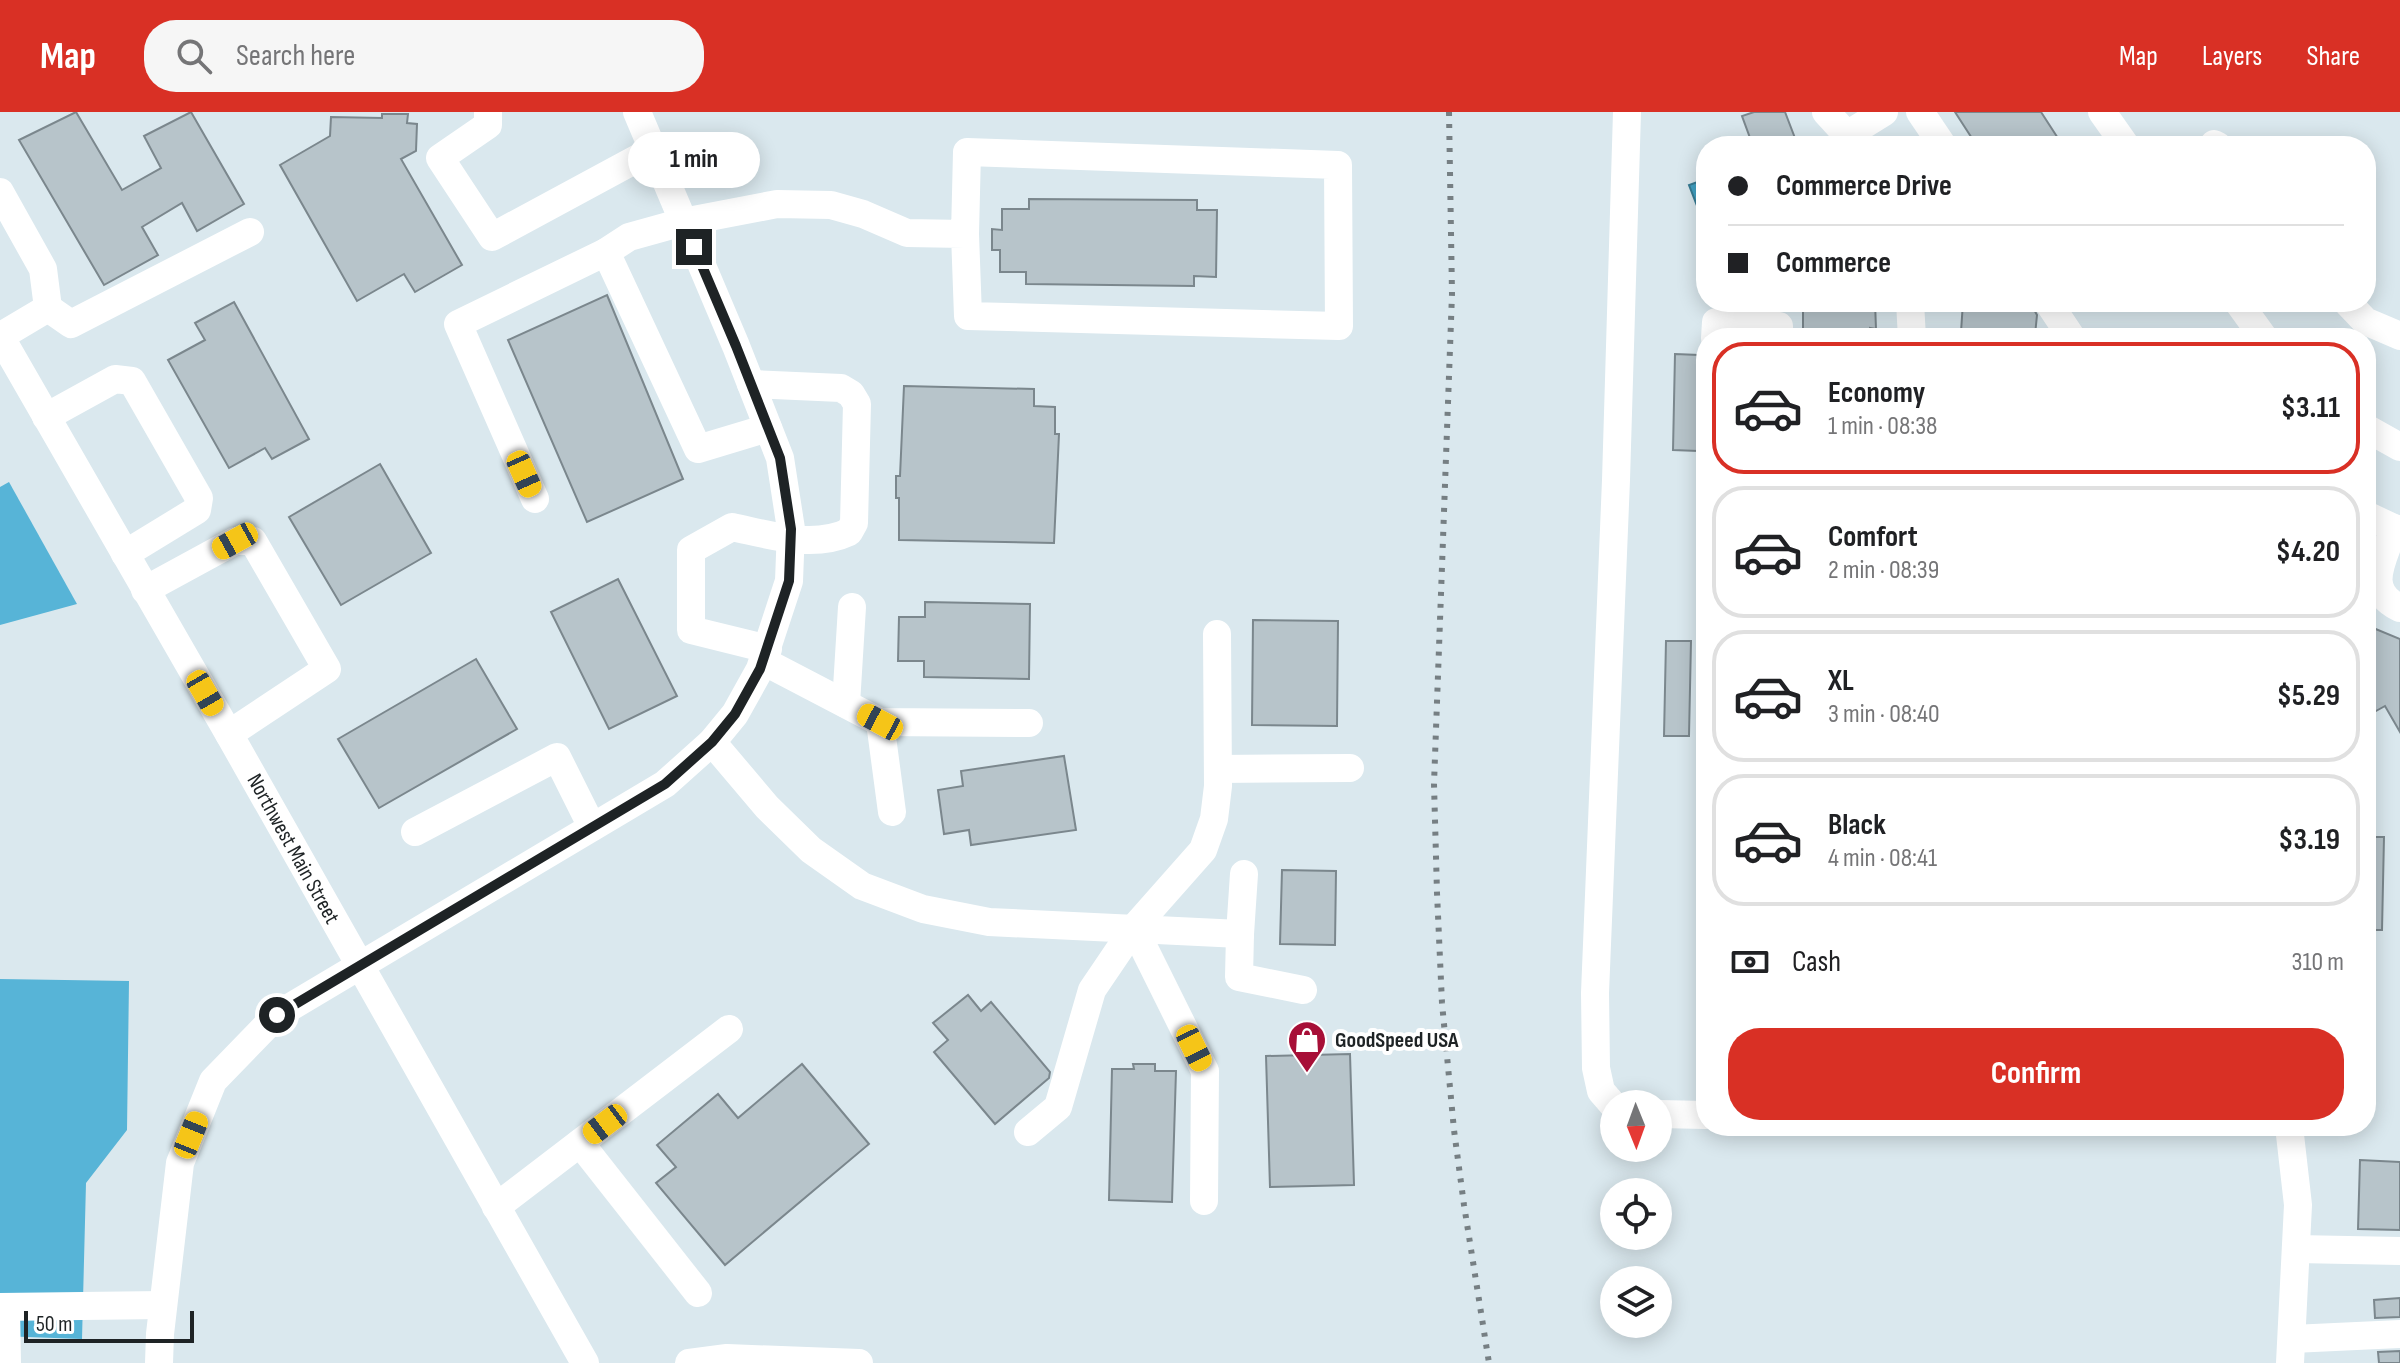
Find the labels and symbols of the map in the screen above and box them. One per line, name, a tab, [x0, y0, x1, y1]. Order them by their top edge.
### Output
callout: 1 min	[628, 131, 760, 187]
route end	[676, 229, 712, 265]
car	[503, 447, 545, 501]
car	[208, 519, 262, 563]
car	[183, 666, 227, 720]
car	[853, 700, 907, 744]
street label: Northwest Main Street	[241, 769, 345, 929]
route start	[259, 997, 295, 1033]
shop icon: GoodSpeed USA	[1286, 1019, 1328, 1074]
car	[1173, 1021, 1215, 1075]
place label: GoodSpeed USA	[1335, 1027, 1459, 1054]
north arrow	[1600, 1090, 1672, 1162]
car	[579, 1100, 631, 1148]
car	[171, 1108, 211, 1162]
scale bar	[24, 1307, 194, 1343]

